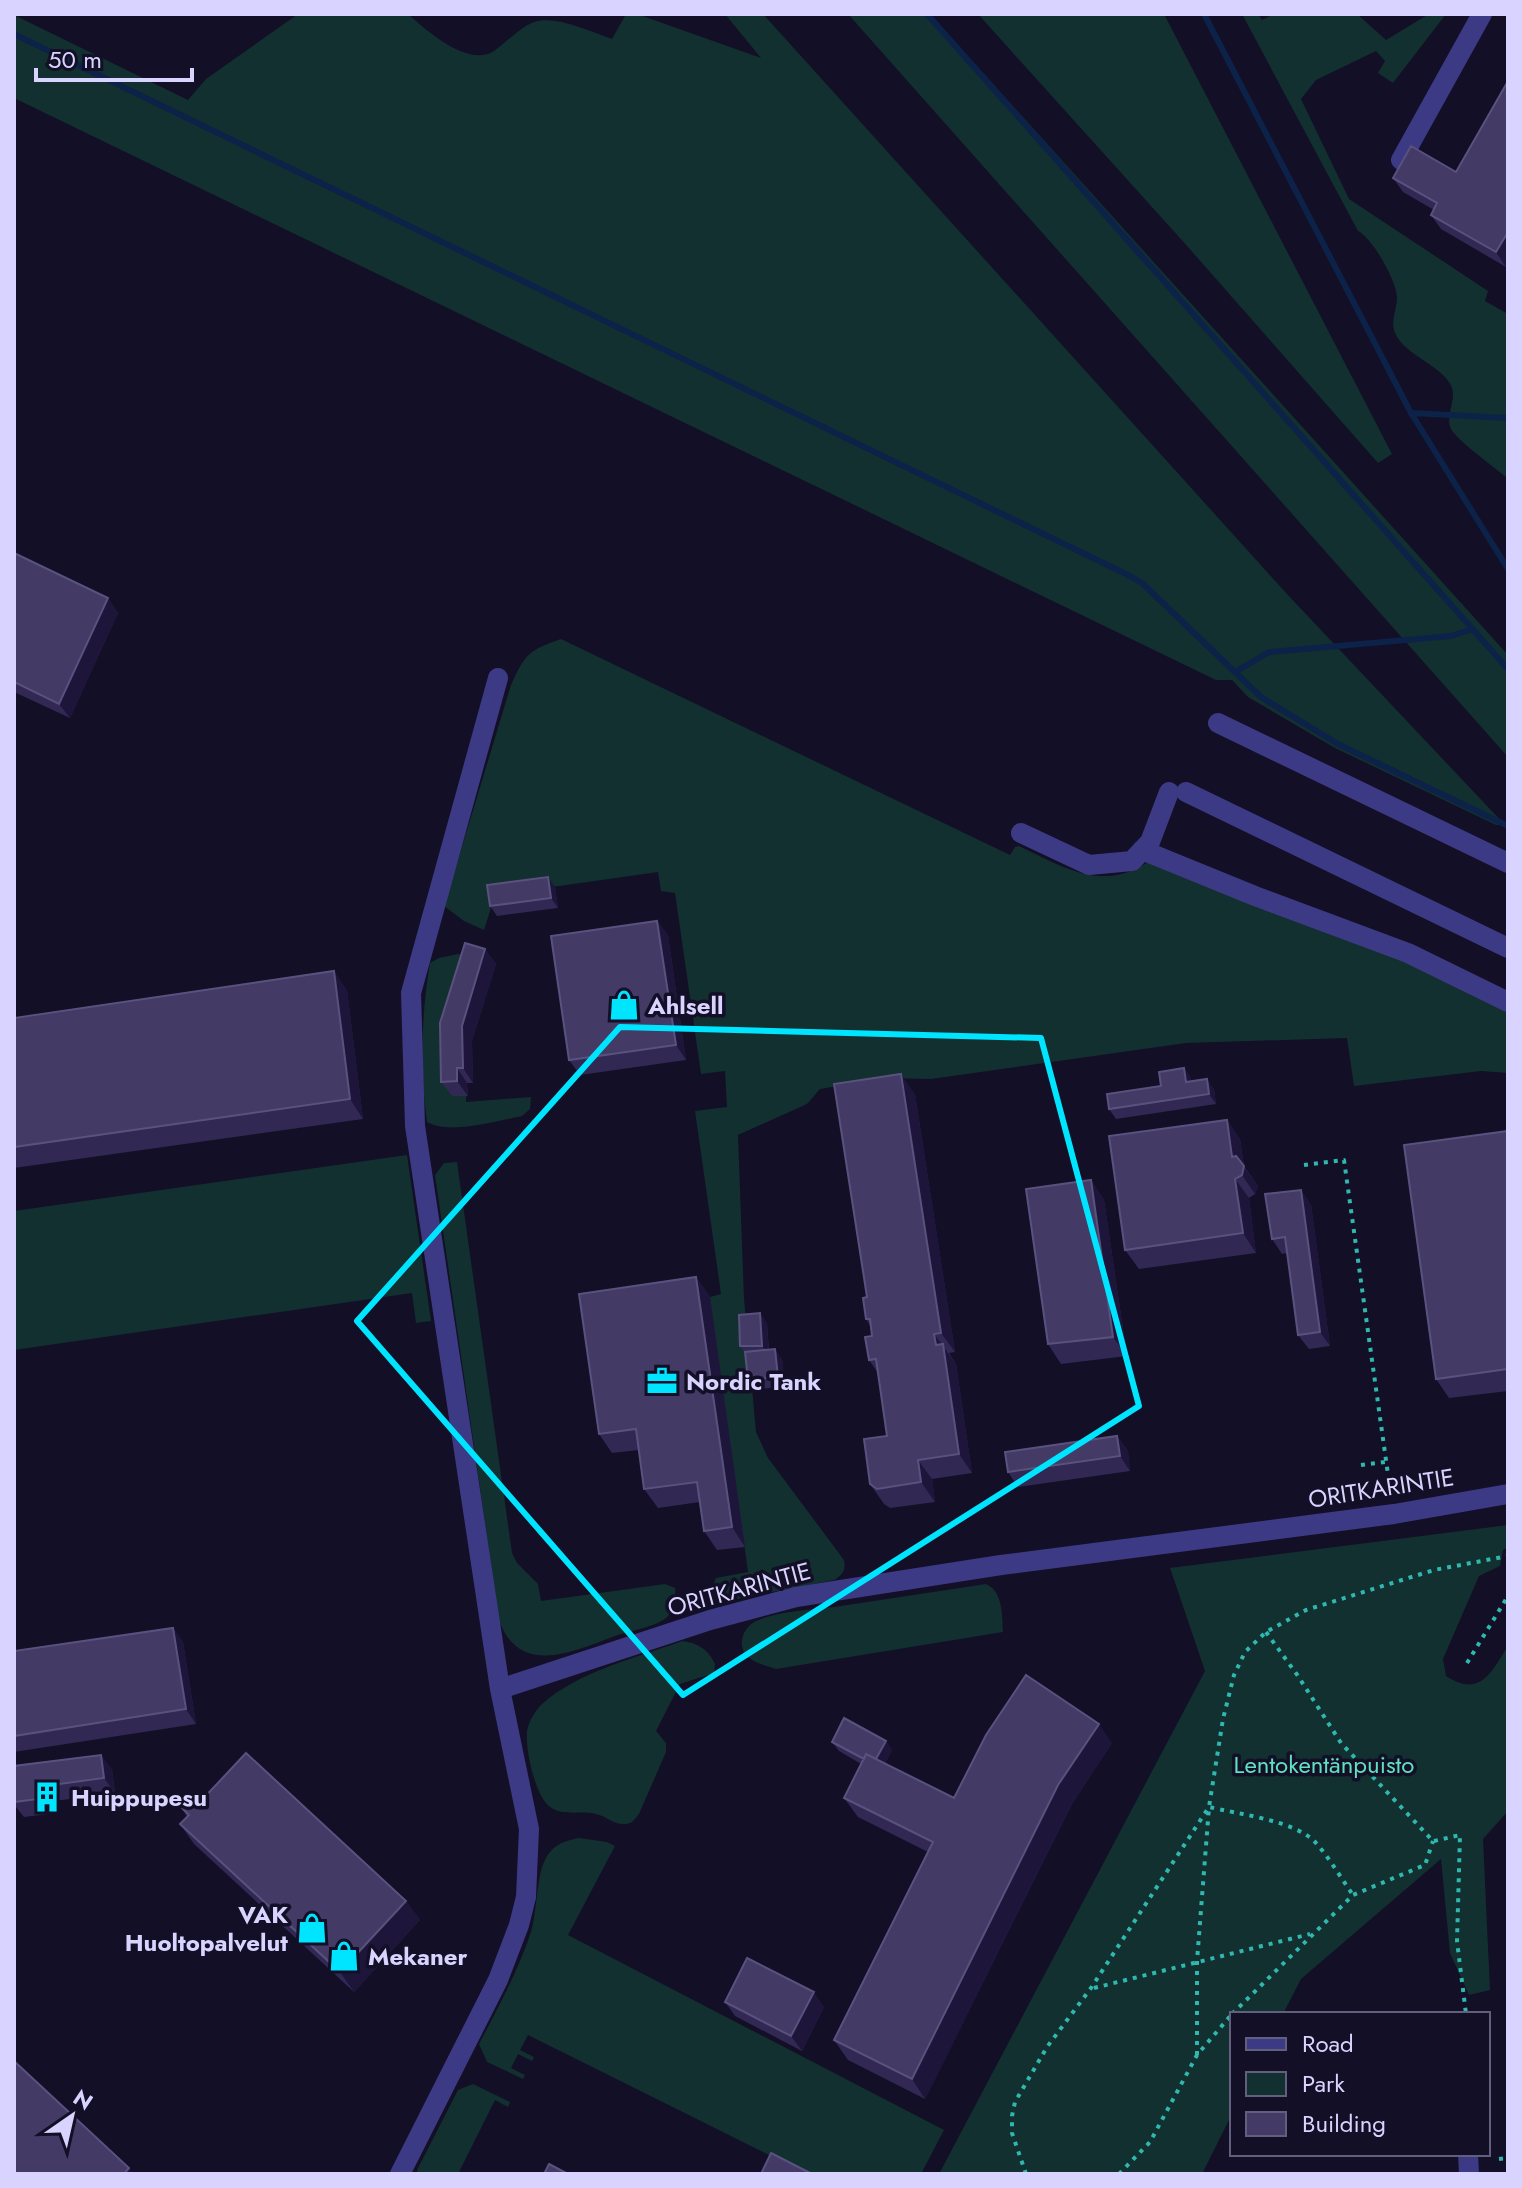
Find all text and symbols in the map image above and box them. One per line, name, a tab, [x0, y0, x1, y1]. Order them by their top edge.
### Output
scale bar	[36, 32, 192, 82]
text: 50 m	[48, 42, 102, 77]
shop icon: Ahlsell	[607, 988, 641, 1022]
place label: Ahlsell	[647, 988, 723, 1023]
office icon: Nordic Tank	[645, 1364, 679, 1398]
place label: Nordic Tank	[686, 1364, 821, 1399]
street label: ORITKARINTIE	[1306, 1459, 1456, 1517]
street label: ORITKARINTIE	[663, 1553, 815, 1625]
park label: Lentokentänpuisto	[1234, 1747, 1414, 1782]
building icon: Huippupesu	[30, 1780, 64, 1814]
place label: Huippupesu	[71, 1780, 207, 1815]
place label: VAK Huoltopalvelut	[125, 1897, 288, 1960]
shop icon: VAK Huoltopalvelut	[295, 1911, 329, 1945]
shop icon: Mekaner	[327, 1939, 361, 1973]
place label: Mekaner	[368, 1939, 467, 1974]
legend	[1230, 2012, 1490, 2156]
text: Road	[1302, 2026, 1354, 2061]
text: Park	[1302, 2066, 1345, 2101]
north arrow	[32, 2076, 112, 2156]
text: N	[67, 2081, 99, 2118]
text: Building	[1302, 2106, 1386, 2141]

